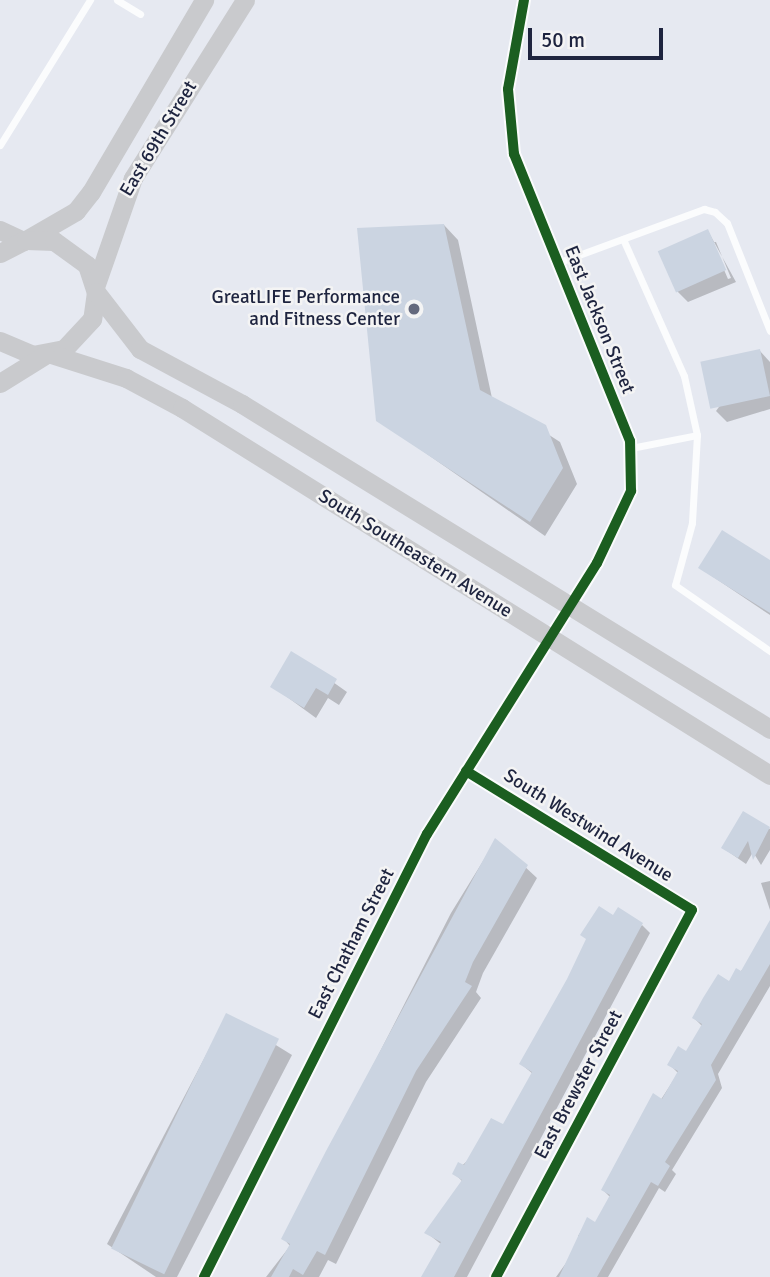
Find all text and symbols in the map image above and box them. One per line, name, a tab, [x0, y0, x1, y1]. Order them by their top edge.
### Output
scale bar	[532, 14, 667, 58]
text: 50 m	[541, 27, 585, 53]
street label: East 69th Street	[116, 77, 202, 201]
street label: East Jackson Street	[559, 243, 639, 397]
place label: GreatLIFE Performance and Fitness Center	[212, 287, 400, 331]
marker: GreatLIFE Performance and Fitness Center	[406, 301, 422, 317]
street label: South Southeastern Avenue	[314, 485, 516, 623]
street label: South Westwind Avenue	[499, 765, 677, 887]
street label: East Chatham Street	[304, 865, 400, 1023]
street label: East Brewster Street	[530, 1007, 628, 1163]

